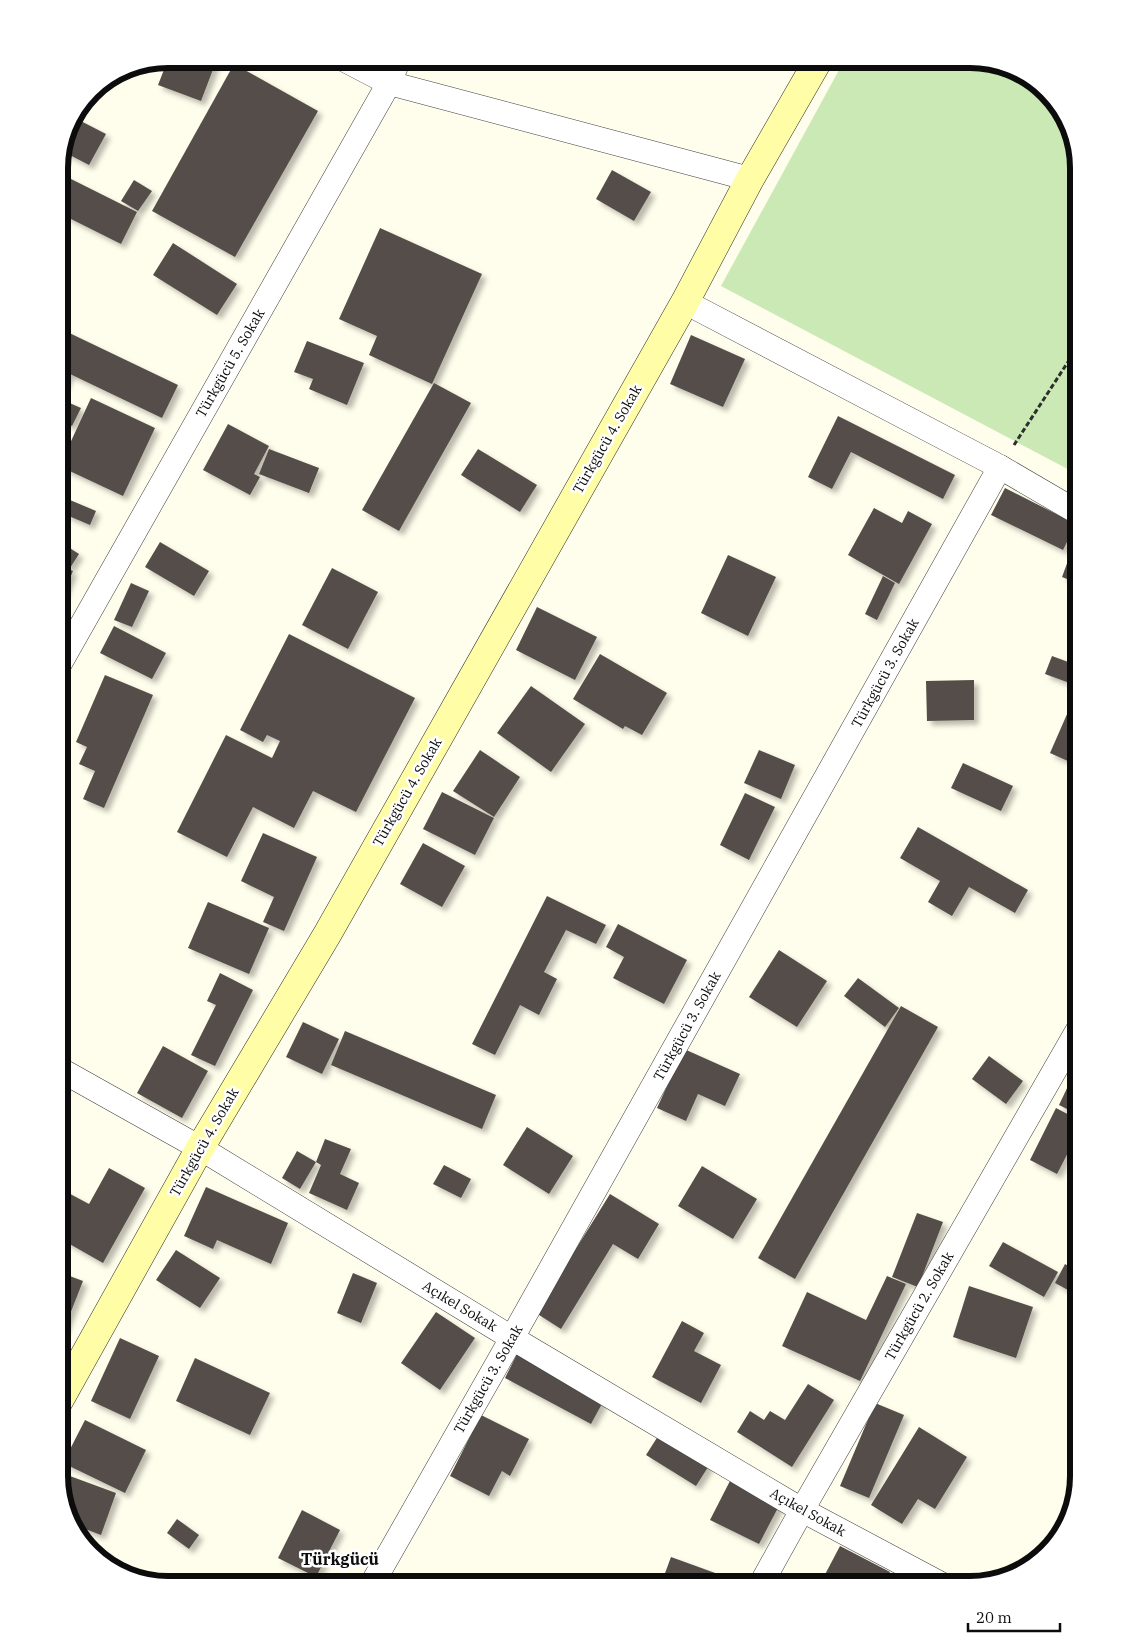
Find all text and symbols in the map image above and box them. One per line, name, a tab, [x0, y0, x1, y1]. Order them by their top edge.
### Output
street label: Türkgücü 5. Sokak	[192, 305, 269, 421]
street label: Türkgücü 4. Sokak	[569, 381, 646, 497]
street label: Türkgücü 3. Sokak	[847, 614, 923, 731]
street label: Türkgücü 4. Sokak	[369, 734, 446, 850]
street label: Türkgücü 3. Sokak	[649, 967, 725, 1084]
street label: Türkgücü 4. Sokak	[166, 1084, 243, 1200]
street label: Türkgücü 2. Sokak	[881, 1248, 958, 1364]
street label: Açıkel Sokak	[419, 1277, 501, 1336]
street label: Türkgücü 3. Sokak	[450, 1321, 527, 1437]
street label: Açıkel Sokak	[767, 1484, 850, 1541]
district label: Türkgücü	[301, 1549, 379, 1569]
scale bar	[968, 1600, 1060, 1632]
text: 20 m	[976, 1608, 1012, 1627]

